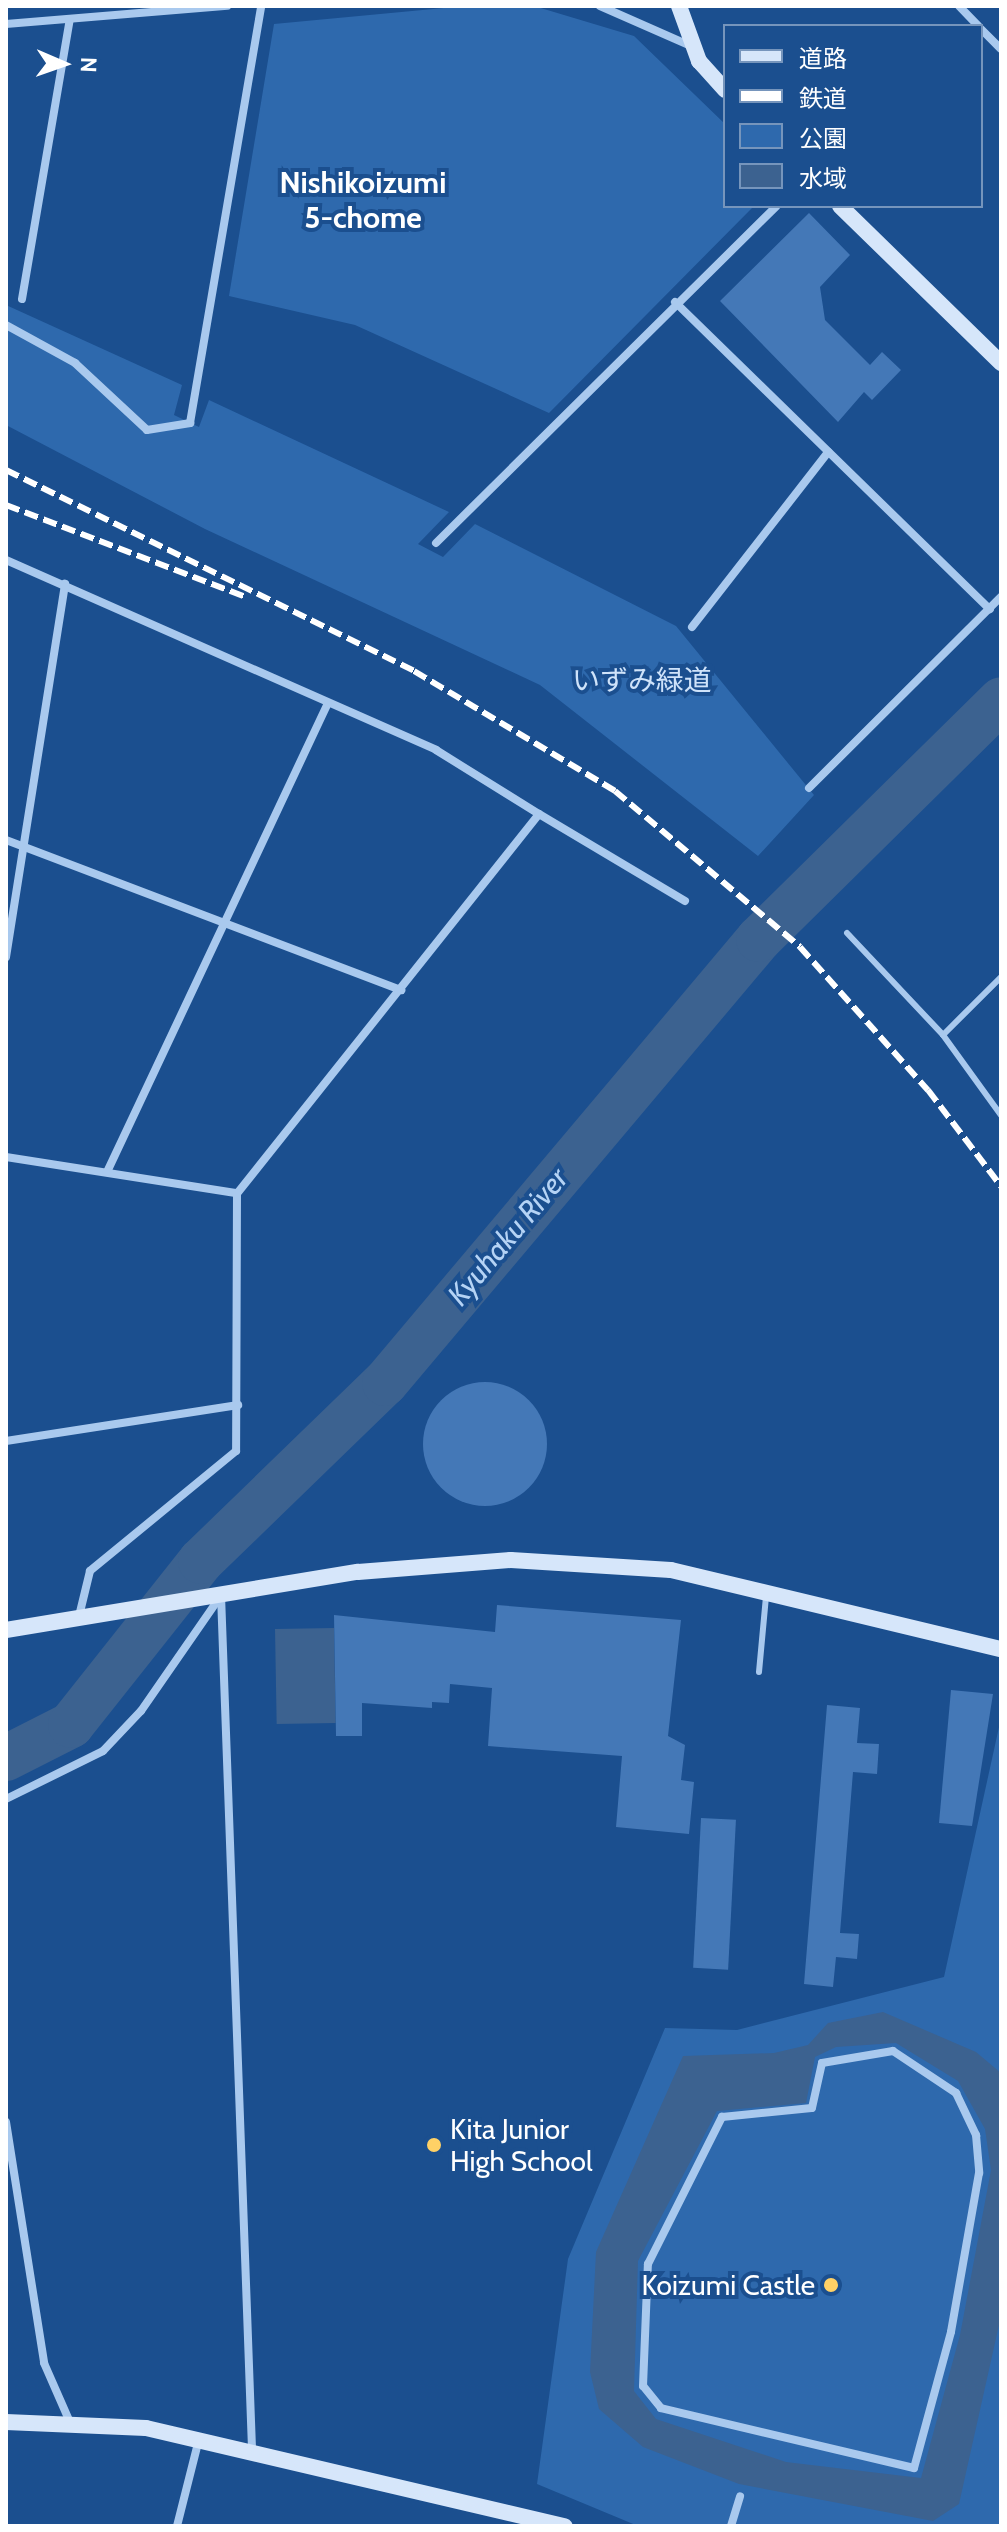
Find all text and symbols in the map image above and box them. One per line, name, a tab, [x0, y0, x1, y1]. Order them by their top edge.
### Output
north arrow	[24, 24, 104, 104]
legend	[723, 24, 983, 208]
text: 道路	[799, 44, 847, 73]
text: N	[75, 57, 102, 73]
text: 鉄道	[799, 84, 847, 113]
text: 公園	[799, 124, 847, 153]
text: 水域	[799, 164, 847, 193]
district label: Nishikoizumi 5-chome	[280, 165, 446, 236]
park label: いずみ緑道	[572, 663, 712, 697]
water label: Kyuhaku River	[440, 1161, 576, 1313]
place label: Kita Junior High School	[450, 2112, 593, 2178]
marker: Kita Junior High School	[425, 2136, 443, 2154]
place label: Koizumi Castle	[642, 2268, 815, 2302]
marker: Koizumi Castle	[822, 2276, 840, 2294]

